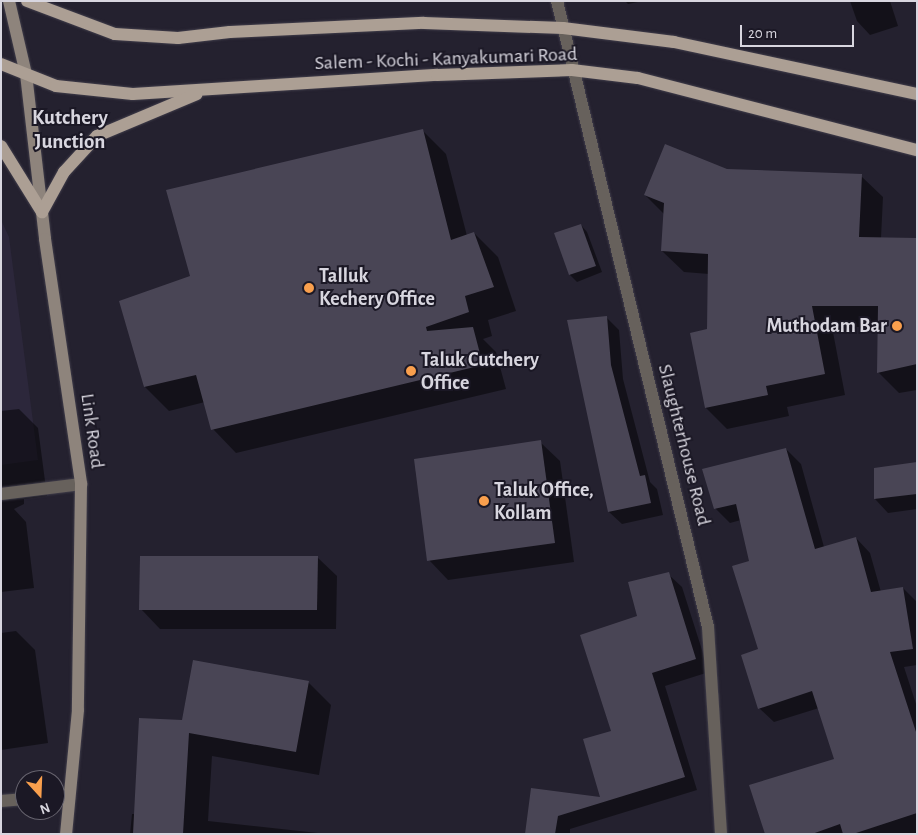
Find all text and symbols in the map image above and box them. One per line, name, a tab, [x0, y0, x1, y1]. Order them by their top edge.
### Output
scale bar	[743, 15, 857, 47]
text: 20 m	[748, 26, 777, 41]
street label: Salem - Kochi - Kanyakumari Road	[314, 42, 578, 76]
district label: Kutchery Junction	[32, 105, 108, 155]
place label: Talluk Kechery Office	[319, 264, 435, 311]
marker: Talluk Kechery Office	[303, 282, 315, 294]
place label: Muthodam Bar	[766, 314, 887, 338]
marker: Muthodam Bar	[891, 320, 903, 332]
place label: Taluk Cutchery Office	[421, 348, 539, 395]
street label: Slaughterhouse Road	[652, 362, 716, 528]
marker: Taluk Cutchery Office	[405, 365, 417, 377]
street label: Link Road	[75, 392, 109, 470]
place label: Taluk Office, Kollam	[494, 478, 594, 525]
marker: Taluk Office, Kollam	[478, 495, 490, 507]
north arrow	[15, 770, 65, 820]
text: N	[38, 800, 52, 816]

